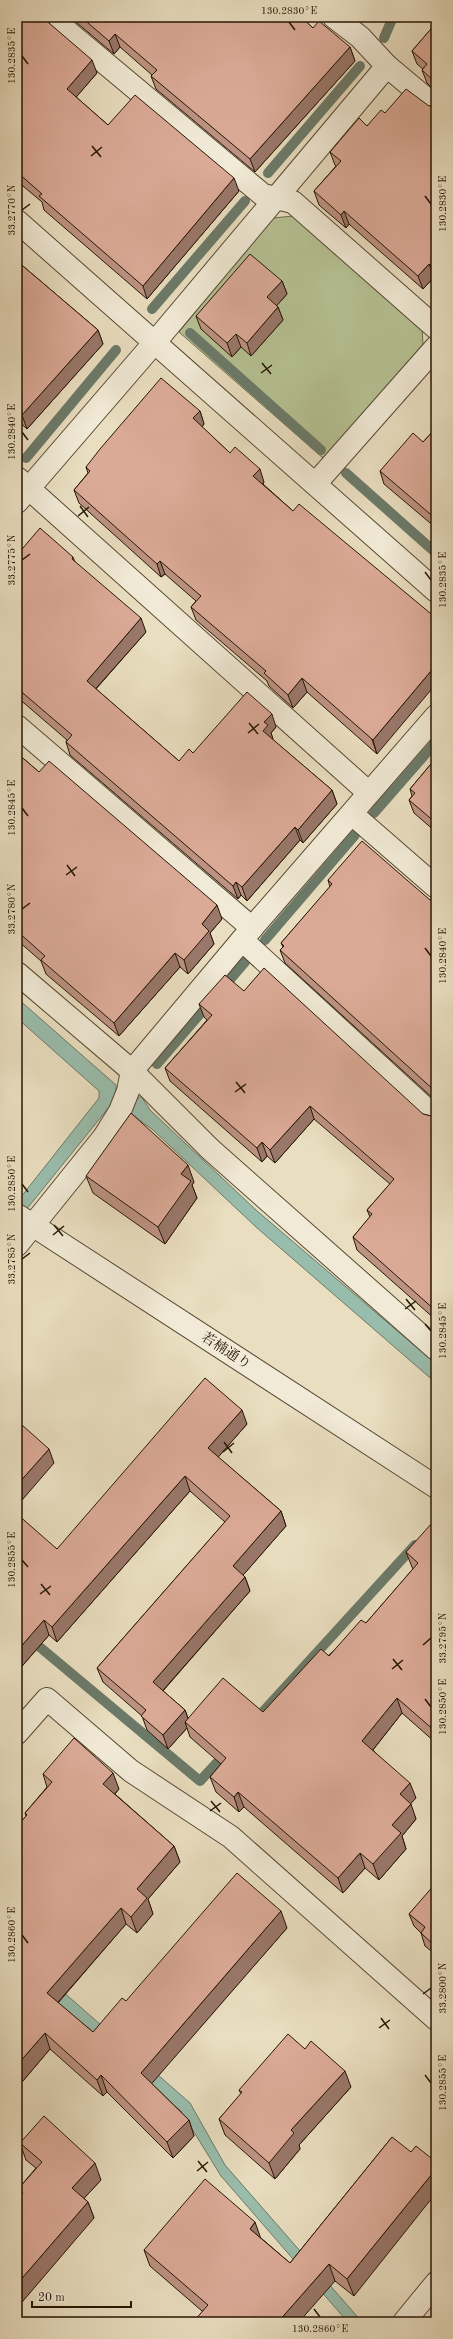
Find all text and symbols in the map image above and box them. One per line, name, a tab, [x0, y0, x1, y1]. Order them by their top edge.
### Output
text: 130.2830°E	[261, 6, 317, 16]
text: 130.2835°E	[7, 28, 17, 84]
text: 130.2830°E	[438, 176, 448, 232]
text: 33.2770°N	[7, 184, 17, 236]
text: 130.2840°E	[7, 404, 17, 460]
text: 33.2775°N	[7, 534, 17, 586]
text: 130.2835°E	[438, 552, 448, 608]
text: 130.2845°E	[7, 780, 17, 836]
text: 33.2780°N	[7, 883, 17, 935]
text: 130.2840°E	[438, 928, 448, 984]
text: 130.2850°E	[7, 1156, 17, 1212]
text: 33.2785°N	[7, 1233, 17, 1285]
text: 130.2845°E	[438, 1303, 448, 1359]
street label: 若楠通り	[199, 1329, 254, 1372]
text: 130.2855°E	[7, 1532, 17, 1588]
text: 33.2795°N	[438, 1612, 448, 1664]
text: 130.2850°E	[438, 1679, 448, 1735]
text: 130.2860°E	[7, 1907, 17, 1963]
text: 33.2800°N	[438, 1962, 448, 2014]
text: 130.2855°E	[438, 2055, 448, 2111]
scale bar	[32, 2283, 131, 2309]
text: 20 m	[38, 2292, 65, 2304]
text: 130.2860°E	[292, 2324, 348, 2334]

